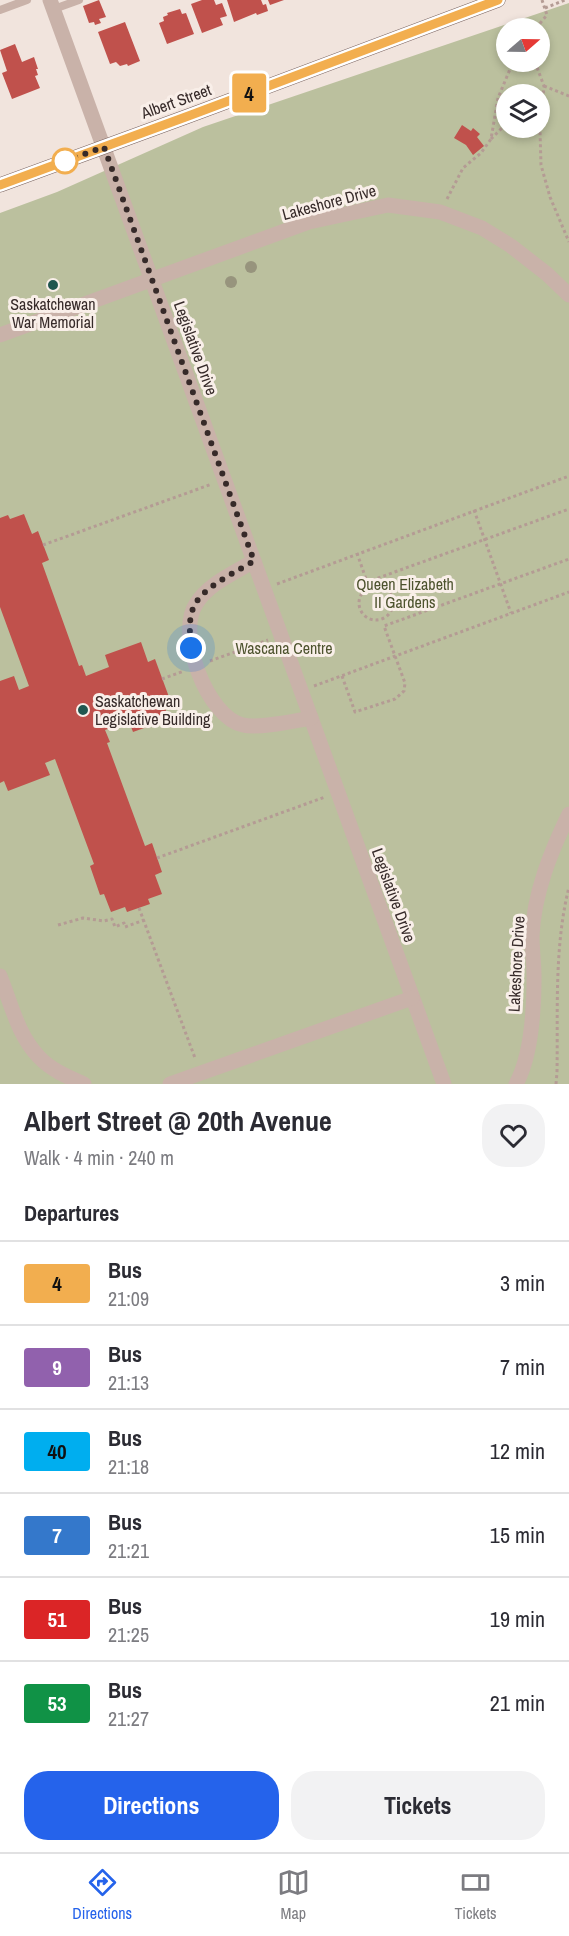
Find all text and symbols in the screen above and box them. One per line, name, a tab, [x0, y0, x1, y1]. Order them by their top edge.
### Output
north arrow	[496, 18, 550, 72]
map controls	[496, 18, 550, 138]
line badge: 4	[230, 74, 268, 112]
street label: Albert Street	[137, 78, 214, 124]
text: 4	[244, 79, 254, 108]
button: layers	[496, 84, 550, 138]
unlabelled marker	[52, 148, 78, 174]
street label: Lakeshore Drive	[280, 179, 378, 225]
marker: Saskatchewan War Memorial	[46, 278, 60, 292]
place label: Saskatchewan War Memorial	[10, 293, 96, 333]
street label: Legislative Drive	[169, 298, 223, 398]
park label: Queen Elizabeth II Gardens	[356, 573, 454, 613]
your location	[176, 633, 206, 663]
park label: Wascana Centre	[235, 637, 333, 659]
place label: Saskatchewan Legislative Building	[95, 690, 211, 730]
marker: Saskatchewan Legislative Building	[76, 703, 90, 717]
street label: Legislative Drive	[367, 845, 421, 945]
street label: Lakeshore Drive	[502, 915, 530, 1013]
text: Albert Street @ 20th Avenue	[24, 1102, 332, 1140]
button: heart	[482, 1104, 545, 1167]
text: Walk · 4 min · 240 m	[24, 1144, 174, 1171]
text: Departures	[24, 1198, 119, 1228]
text: Bus	[108, 1255, 142, 1285]
text: 3 min	[500, 1268, 545, 1298]
text: 4	[52, 1269, 62, 1298]
text: 21:09	[108, 1285, 149, 1312]
text: Bus	[108, 1339, 142, 1369]
text: 7 min	[500, 1352, 545, 1382]
text: 9	[52, 1353, 62, 1382]
text: 21:13	[108, 1369, 149, 1396]
text: Bus	[108, 1423, 142, 1453]
text: 12 min	[490, 1436, 545, 1466]
text: 40	[47, 1437, 67, 1466]
text: 21:18	[108, 1453, 149, 1480]
text: Bus	[108, 1507, 142, 1537]
text: 15 min	[490, 1520, 545, 1550]
text: 7	[52, 1521, 62, 1550]
text: 21:21	[108, 1537, 149, 1564]
text: Bus	[108, 1591, 142, 1621]
text: 19 min	[490, 1604, 545, 1634]
text: 51	[47, 1605, 67, 1634]
text: 21:25	[108, 1621, 149, 1648]
text: Bus	[108, 1675, 142, 1705]
text: 21 min	[490, 1688, 545, 1718]
text: 53	[47, 1689, 67, 1718]
text: 21:27	[108, 1705, 149, 1732]
button: Directions	[24, 1771, 279, 1840]
button: Tickets	[291, 1771, 545, 1840]
tab: Directions	[72, 1866, 132, 1924]
tab: Map	[277, 1866, 310, 1924]
tab: Tickets	[455, 1866, 497, 1924]

